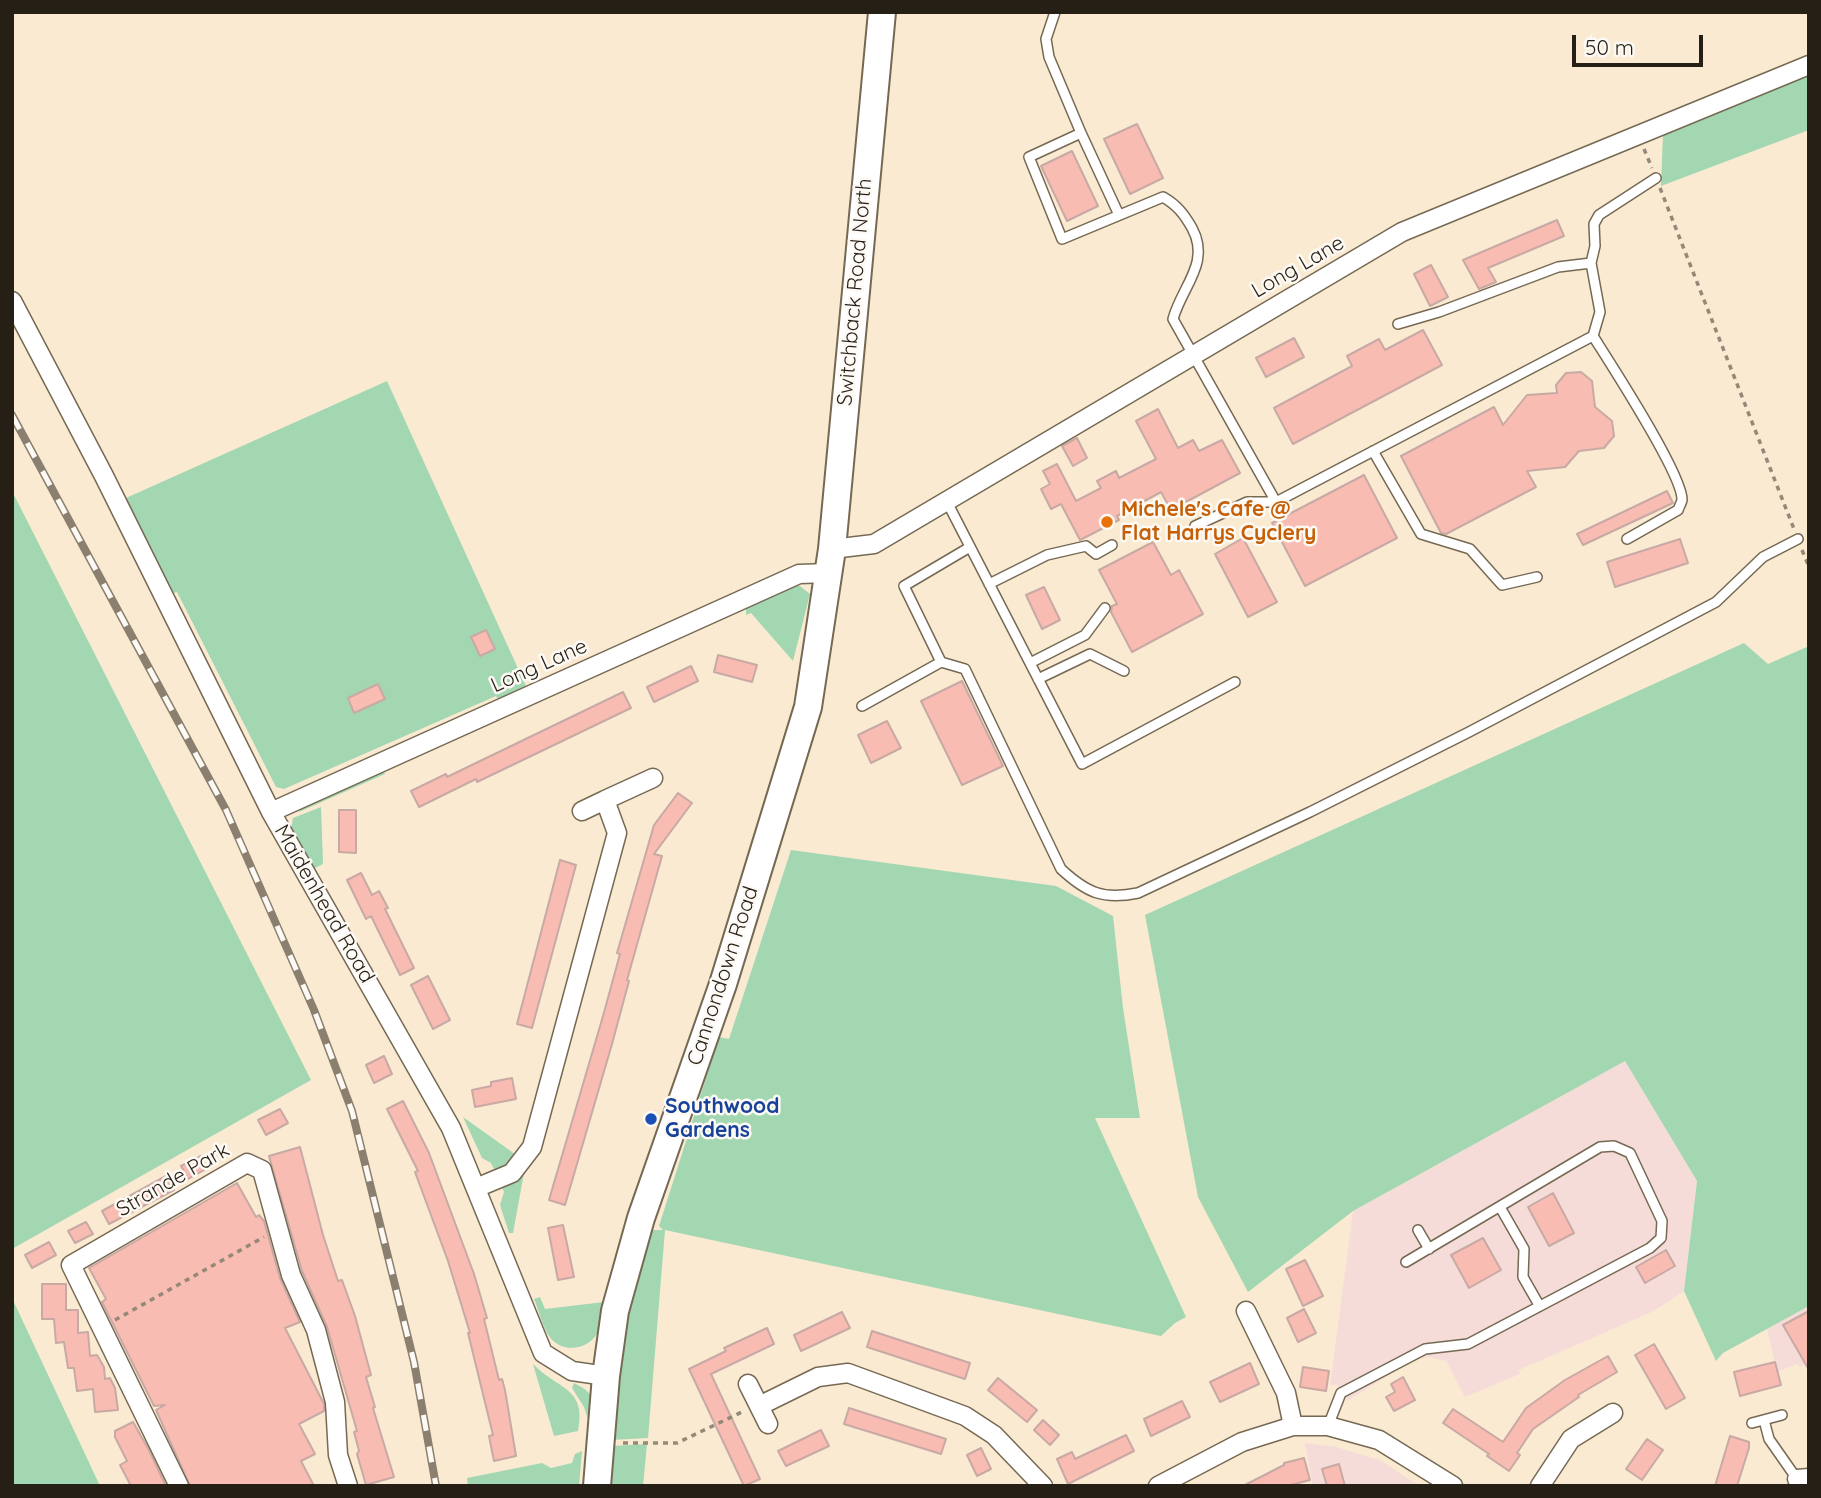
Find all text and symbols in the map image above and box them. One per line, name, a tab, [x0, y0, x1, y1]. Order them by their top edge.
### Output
scale bar	[1576, 21, 1707, 65]
text: 50 m	[1585, 34, 1634, 60]
street label: Switchback Road North	[833, 177, 877, 407]
street label: Long Lane	[1247, 230, 1349, 304]
place label: Michele's Cafe @ Flat Harrys Cyclery	[1121, 497, 1316, 547]
marker: Michele's Cafe @ Flat Harrys Cyclery	[1099, 514, 1115, 530]
street label: Long Lane	[487, 634, 591, 698]
street label: Maidenhead Road	[268, 820, 380, 988]
street label: Cannondown Road	[682, 883, 764, 1069]
place label: Southwood Gardens	[665, 1094, 779, 1144]
marker: Southwood Gardens	[643, 1111, 659, 1127]
street label: Strande Park	[112, 1137, 234, 1223]

